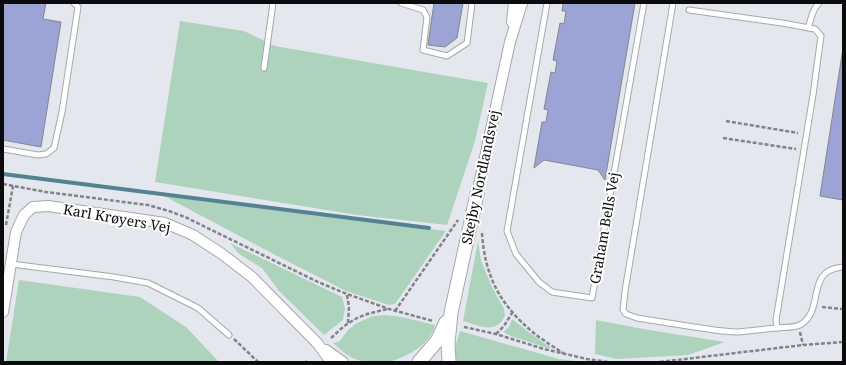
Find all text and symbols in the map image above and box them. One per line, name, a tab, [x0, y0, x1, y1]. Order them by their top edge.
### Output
street label: Skejby Nordlandsvej	[456, 108, 504, 246]
street label: Graham Bells Vej	[585, 171, 623, 285]
street label: Karl Krøyers Vej	[62, 199, 172, 237]

